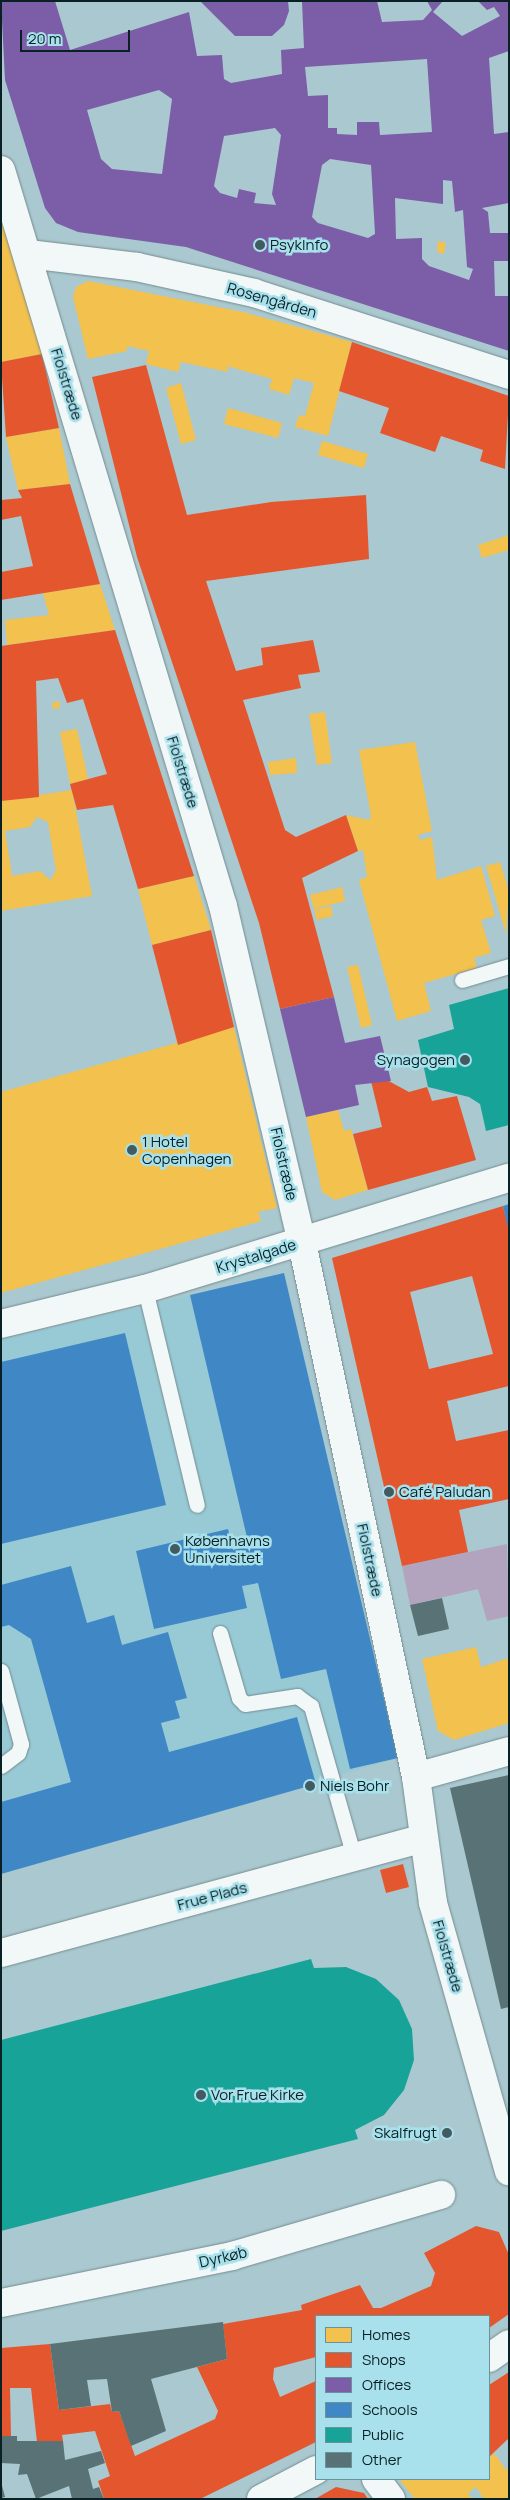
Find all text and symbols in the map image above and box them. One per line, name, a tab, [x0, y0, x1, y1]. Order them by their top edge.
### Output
scale bar	[22, 20, 132, 52]
text: 20 m	[28, 28, 61, 49]
place label: PsykInfo	[270, 236, 328, 254]
marker: PsykInfo	[254, 239, 266, 251]
street label: Rosengården	[225, 279, 319, 321]
street label: Fiolstræde	[48, 346, 86, 422]
street label: Fiolstræde	[164, 734, 202, 810]
place label: Synagogen	[377, 1051, 455, 1069]
marker: Synagogen	[459, 1054, 471, 1066]
street label: Fiolstræde	[267, 1126, 301, 1202]
place label: 1 Hotel Copenhagen	[142, 1132, 232, 1167]
marker: 1 Hotel Copenhagen	[126, 1144, 138, 1156]
street label: Krystalgade	[214, 1235, 298, 1277]
place label: Café Paludan	[399, 1483, 491, 1501]
marker: Café Paludan	[383, 1486, 395, 1498]
street label: Fiolstræde	[353, 1522, 387, 1598]
place label: Københavns Universitet	[185, 1531, 270, 1566]
marker: Københavns Universitet	[169, 1543, 181, 1555]
place label: Niels Bohr	[320, 1777, 389, 1795]
marker: Niels Bohr	[304, 1780, 316, 1792]
street label: Frue Plads	[175, 1878, 249, 1914]
street label: Fiolstræde	[429, 1918, 467, 1994]
place label: Vor Frue Kirke	[211, 2086, 304, 2104]
marker: Vor Frue Kirke	[195, 2089, 207, 2101]
place label: Skalfrugt	[374, 2124, 437, 2142]
marker: Skalfrugt	[441, 2127, 453, 2139]
street label: Dyrkøb	[197, 2243, 249, 2271]
legend	[315, 2315, 490, 2480]
text: Homes	[362, 2324, 410, 2345]
text: Shops	[362, 2349, 406, 2370]
text: Offices	[362, 2374, 411, 2395]
text: Schools	[362, 2399, 418, 2420]
text: Public	[362, 2424, 404, 2445]
text: Other	[362, 2449, 402, 2470]

